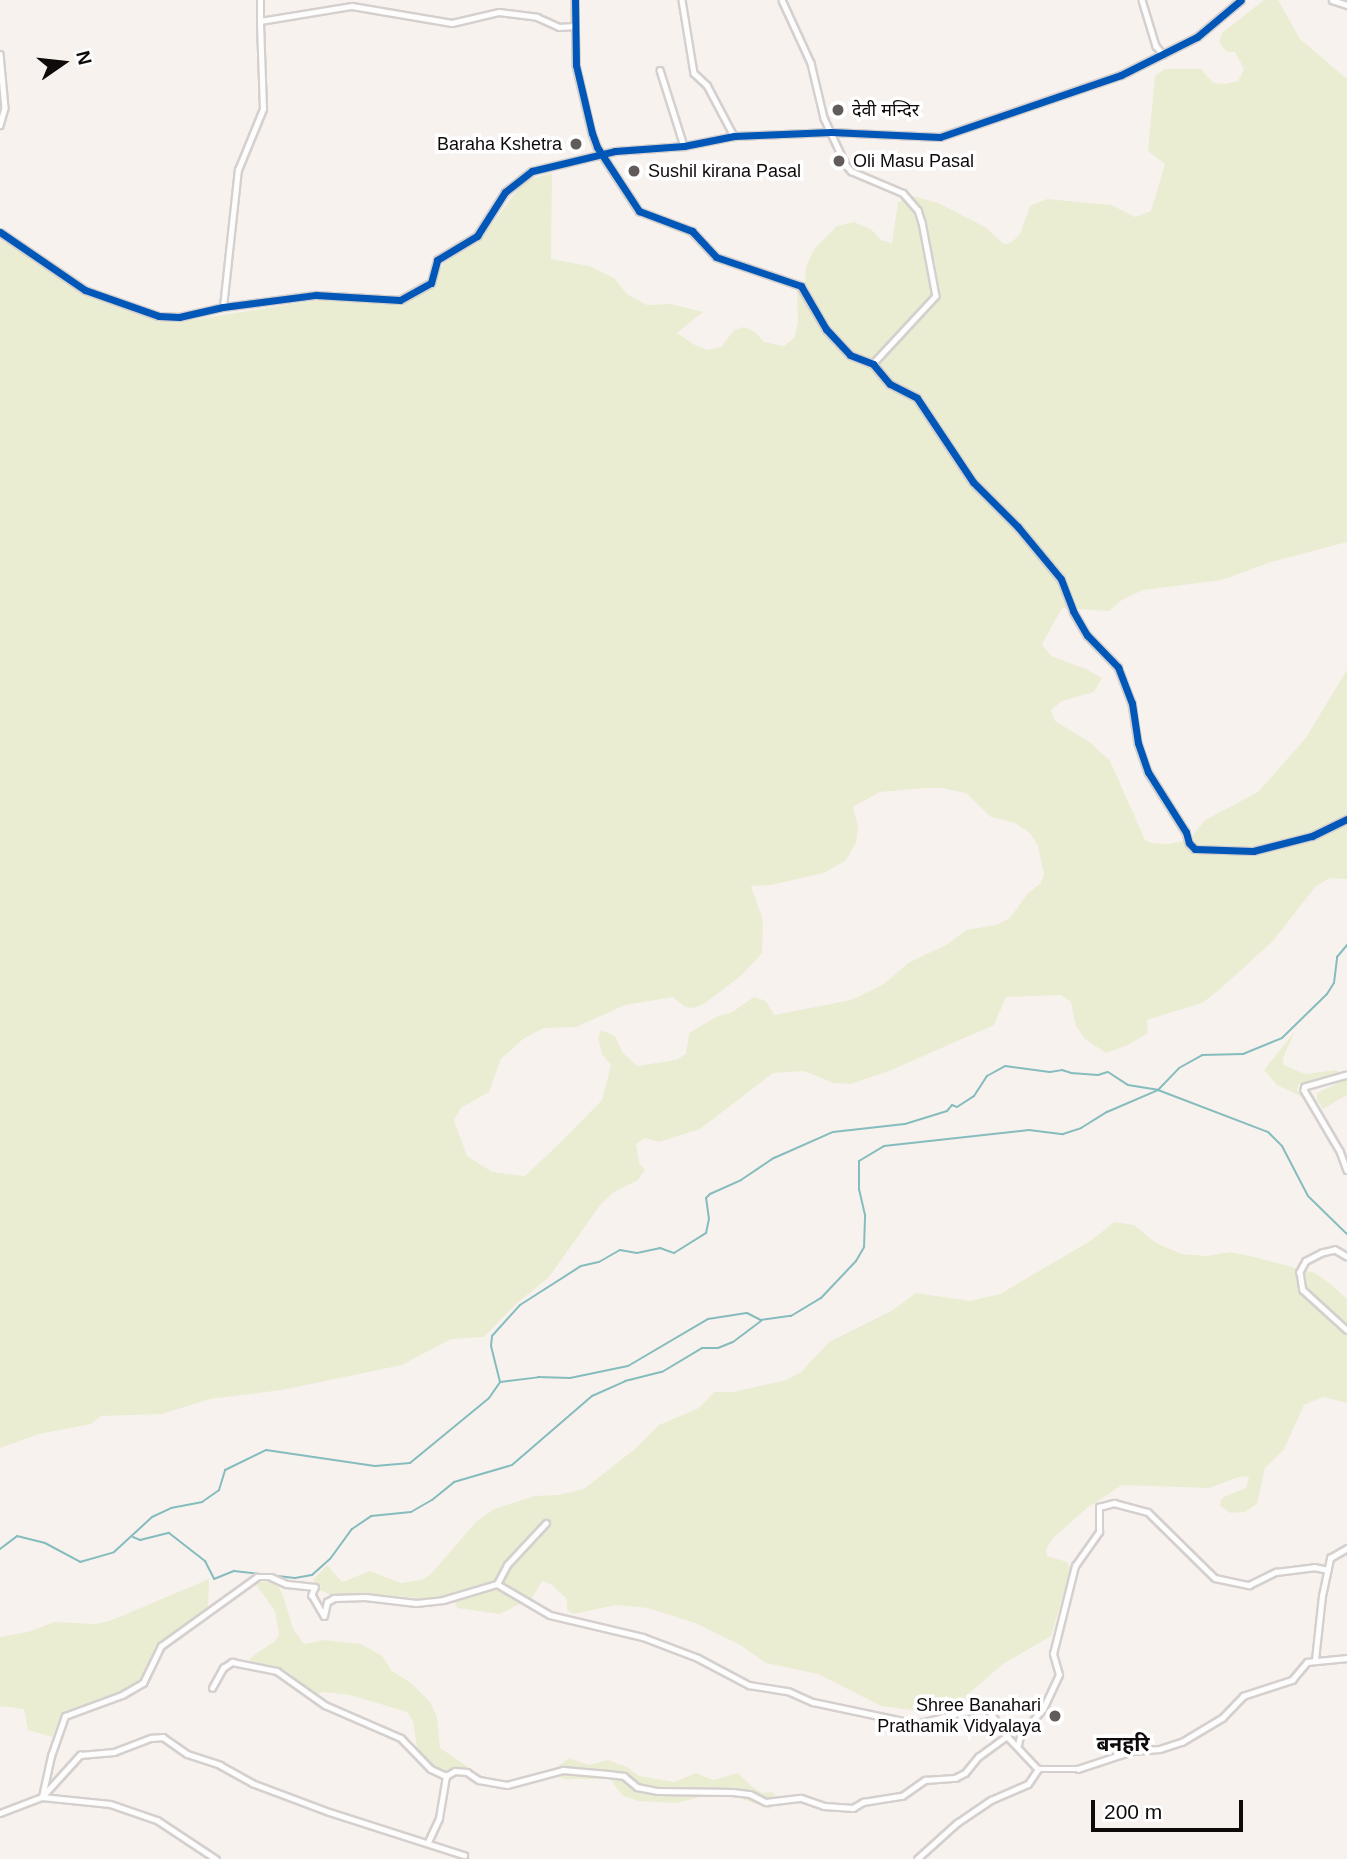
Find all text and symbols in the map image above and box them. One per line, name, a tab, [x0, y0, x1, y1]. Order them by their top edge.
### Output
north arrow	[28, 28, 98, 98]
text: N	[72, 49, 96, 67]
place label: देवी मन्दिर	[852, 99, 919, 121]
marker: देवी मन्दिर	[830, 102, 846, 118]
place label: Baraha Kshetra	[437, 133, 562, 155]
marker: Baraha Kshetra	[568, 136, 584, 152]
place label: Oli Masu Pasal	[853, 150, 974, 172]
marker: Oli Masu Pasal	[831, 153, 847, 169]
place label: Sushil kirana Pasal	[648, 160, 801, 182]
marker: Sushil kirana Pasal	[626, 163, 642, 179]
place label: Shree Banahari Prathamik Vidyalaya	[877, 1695, 1041, 1738]
marker: Shree Banahari Prathamik Vidyalaya	[1047, 1708, 1063, 1724]
district label: बनहरि	[1096, 1731, 1150, 1757]
scale bar	[1095, 1786, 1247, 1830]
text: 200 m	[1104, 1800, 1162, 1823]

